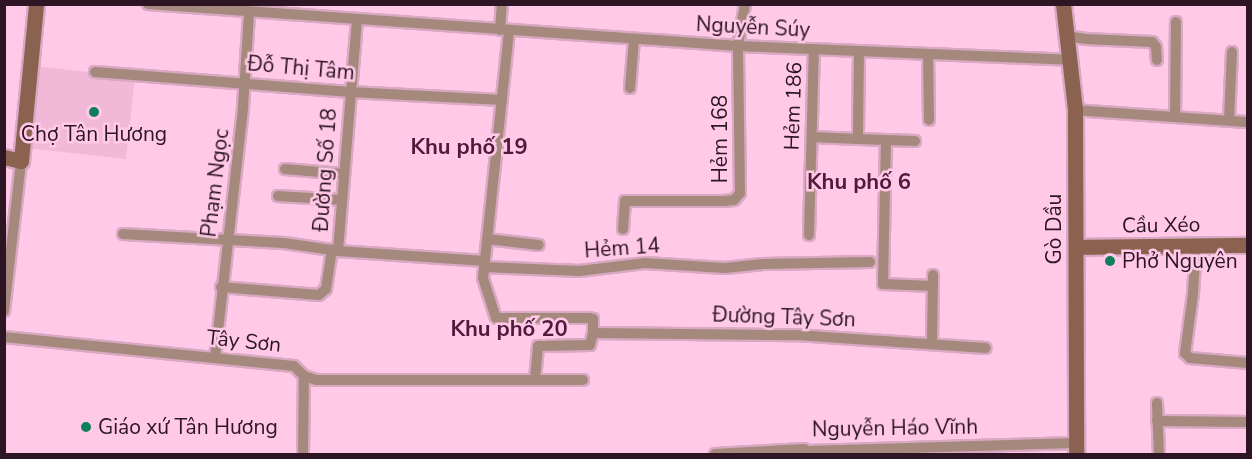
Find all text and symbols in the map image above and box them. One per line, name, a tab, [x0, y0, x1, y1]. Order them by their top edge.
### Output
street label: Nguyễn Súy	[695, 11, 811, 43]
street label: Đỗ Thị Tâm	[246, 51, 356, 85]
street label: Hẻm 186	[779, 61, 807, 151]
street label: Hẻm 168	[707, 95, 733, 183]
marker: Chợ Tân Hương	[87, 105, 101, 119]
street label: Đường Số 18	[308, 107, 342, 233]
place label: Chợ Tân Hương	[21, 121, 167, 147]
street label: Phạm Ngọc	[196, 127, 234, 239]
district label: Khu phố 19	[410, 135, 528, 161]
district label: Khu phố 6	[807, 170, 911, 196]
street label: Gò Dầu	[1041, 194, 1067, 264]
street label: Cầu Xéo	[1122, 212, 1200, 238]
street label: Hẻm 14	[583, 233, 661, 263]
place label: Phở Nguyên	[1122, 248, 1238, 274]
marker: Phở Nguyên	[1103, 254, 1117, 268]
street label: Đường Tây Sơn	[712, 302, 856, 332]
district label: Khu phố 20	[450, 317, 568, 343]
street label: Tây Sơn	[206, 325, 282, 357]
place label: Giáo xứ Tân Hương	[98, 414, 278, 440]
street label: Nguyễn Háo Vĩnh	[812, 414, 978, 442]
marker: Giáo xứ Tân Hương	[79, 420, 93, 434]

